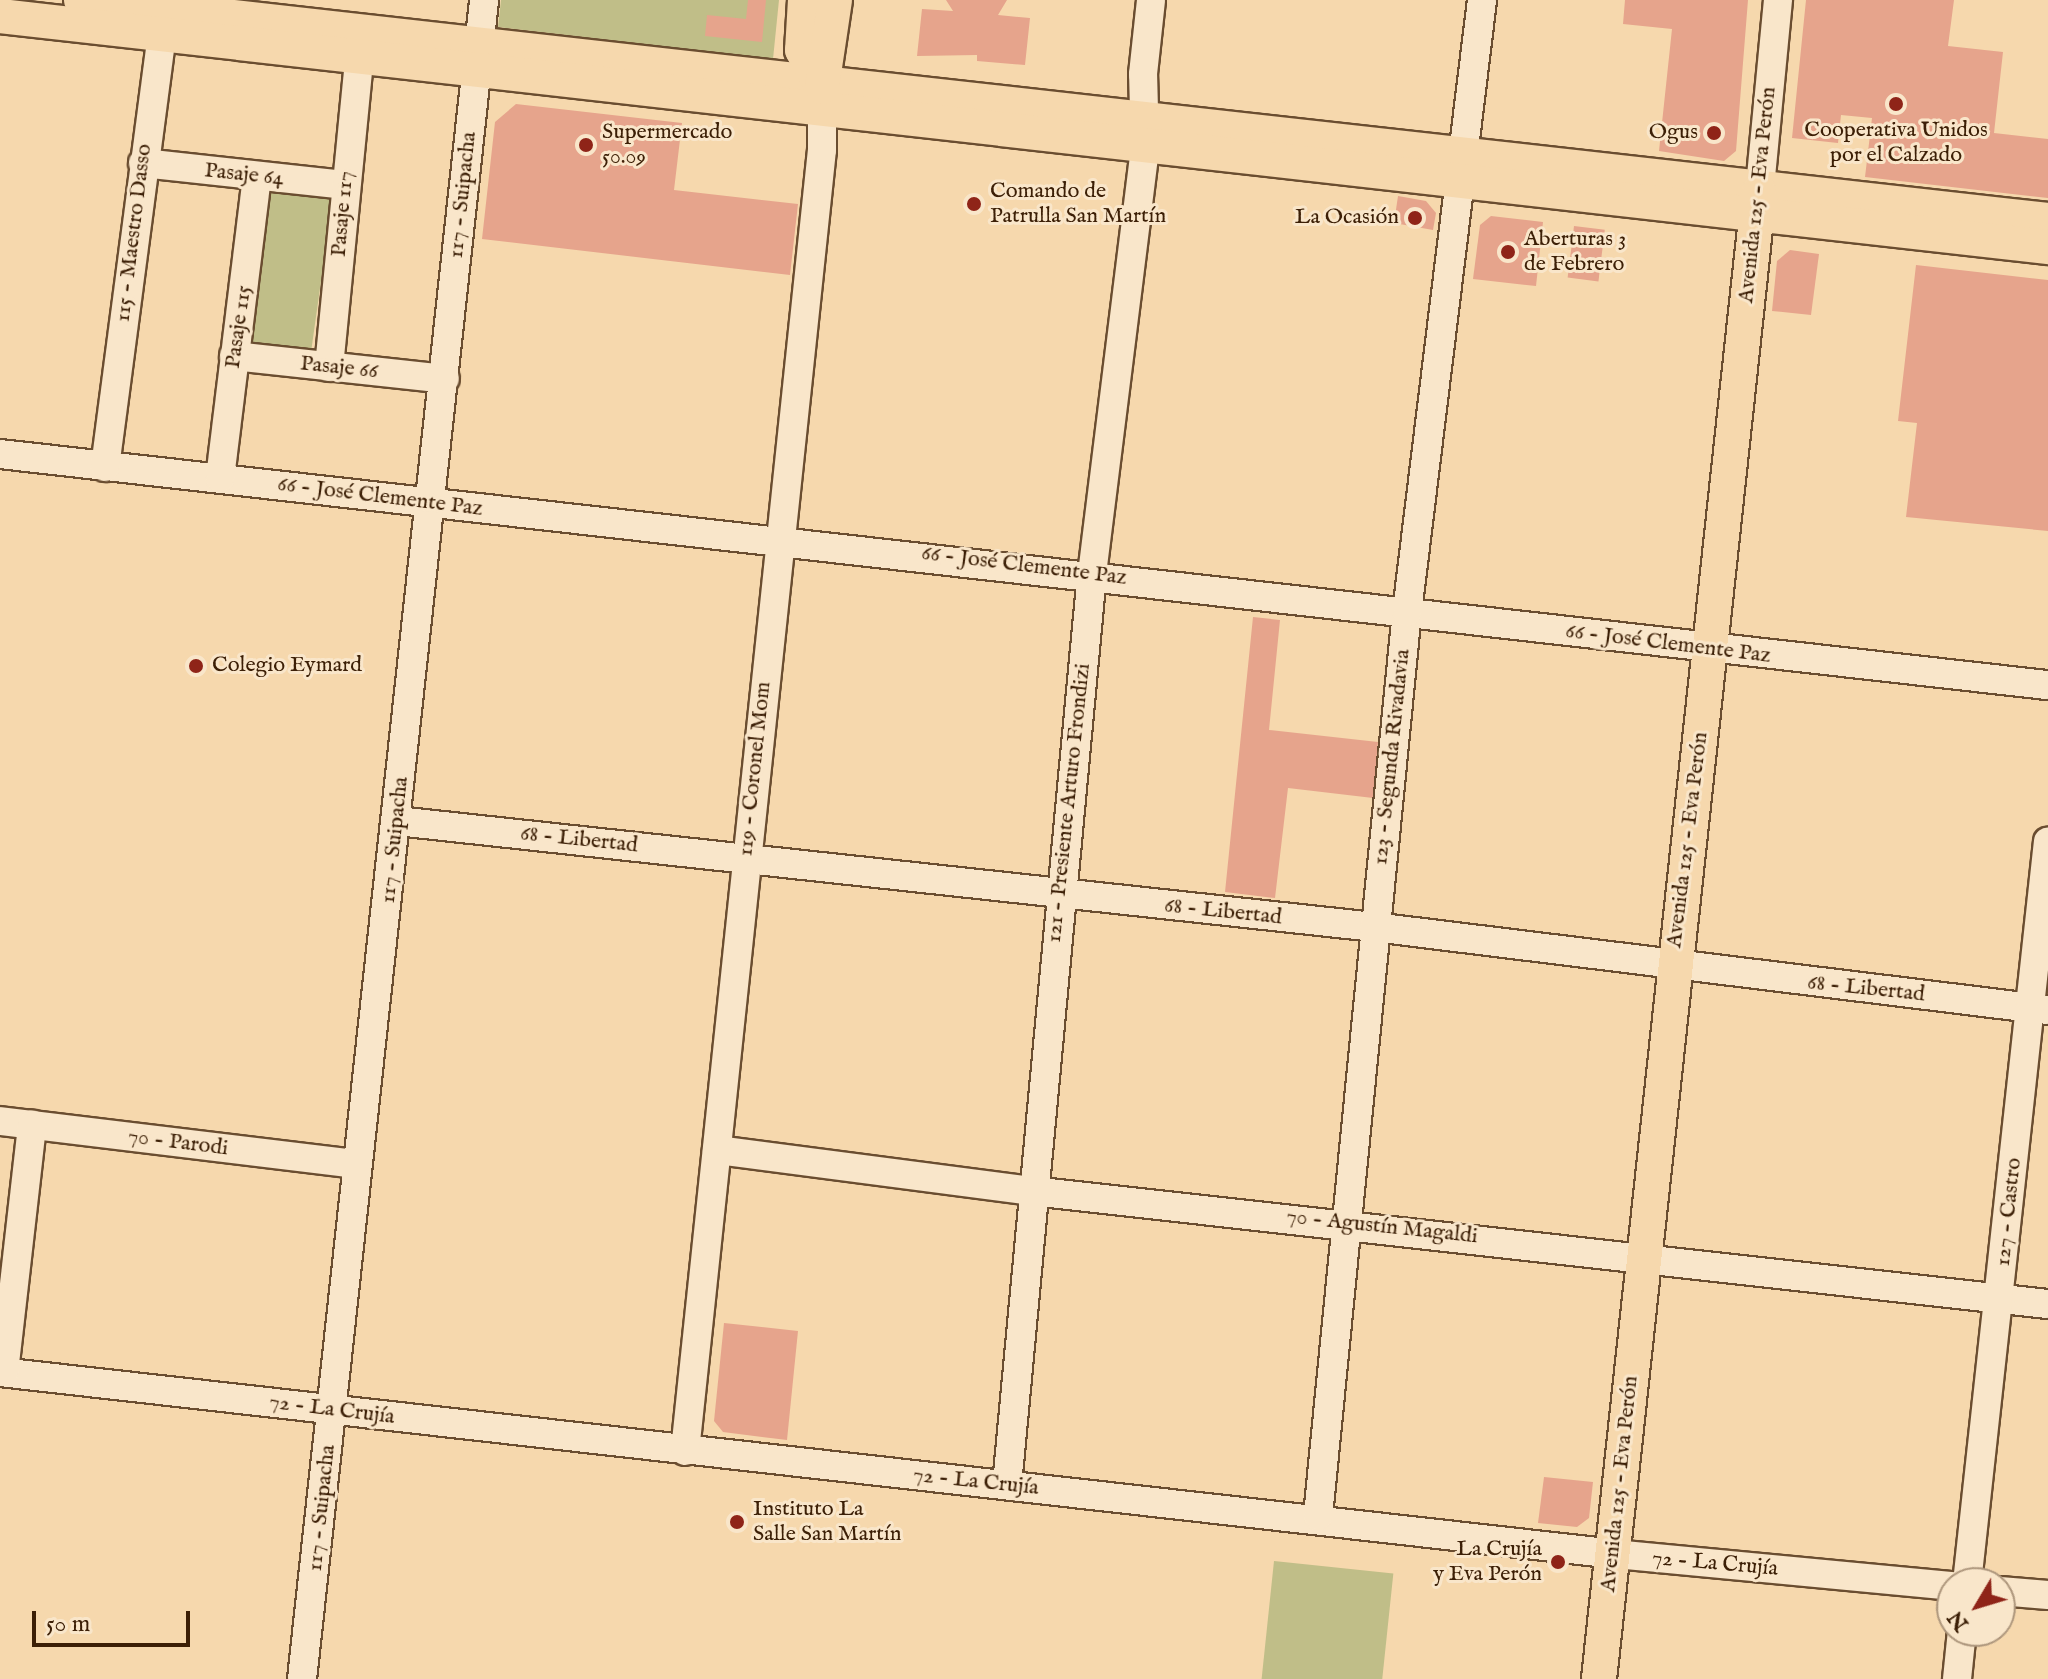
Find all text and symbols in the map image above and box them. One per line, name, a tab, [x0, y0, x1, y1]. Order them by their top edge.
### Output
street label: Avenida 125 - Eva Perón	[1734, 86, 1782, 304]
marker: Cooperativa Unidos por el Calzado	[1887, 95, 1905, 113]
place label: Cooperativa Unidos por el Calzado	[1804, 117, 1988, 168]
place label: Supermercado 50.09	[602, 119, 732, 170]
place label: Ogus	[1649, 120, 1698, 146]
marker: Ogus	[1705, 124, 1723, 142]
street label: 117 - Suipacha	[443, 130, 483, 260]
marker: Supermercado 50.09	[577, 136, 595, 154]
street label: 115 - Maestro Dasso	[110, 143, 158, 323]
street label: Pasaje 64	[203, 158, 285, 192]
street label: Pasaje 117	[326, 170, 360, 258]
place label: Comando de Patrulla San Martín	[990, 178, 1166, 230]
marker: Comando de Patrulla San Martín	[965, 195, 983, 213]
place label: La Ocasión	[1295, 205, 1399, 231]
marker: La Ocasión	[1406, 209, 1424, 227]
place label: Aberturas 3 de Febrero	[1524, 226, 1626, 278]
marker: Aberturas 3 de Febrero	[1499, 243, 1517, 261]
street label: Pasaje 115	[220, 284, 258, 370]
street label: Pasaje 66	[299, 351, 379, 385]
street label: 66 - José Clemente Paz	[276, 471, 484, 523]
street label: 66 - José Clemente Paz	[920, 540, 1128, 592]
street label: 66 - José Clemente Paz	[1564, 618, 1772, 670]
street label: 123 - Segunda Rivadavia	[1368, 648, 1416, 866]
place label: Colegio Eymard	[212, 653, 362, 679]
marker: Colegio Eymard	[187, 657, 205, 675]
street label: 121 - Presiente Arturo Frondizi	[1041, 662, 1097, 944]
street label: 119 - Coronel Mom	[733, 681, 777, 857]
street label: Avenida 125 - Eva Perón	[1662, 731, 1714, 949]
street label: 117 - Suipacha	[375, 775, 415, 905]
street label: 68 - Libertad	[519, 821, 639, 859]
street label: 68 - Libertad	[1163, 893, 1283, 931]
street label: 68 - Libertad	[1806, 970, 1926, 1008]
street label: 70 - Parodi	[126, 1124, 230, 1162]
street label: 127 - Castro	[1990, 1156, 2028, 1268]
street label: 70 - Agustín Magaldi	[1285, 1204, 1479, 1250]
street label: Avenida 125 - Eva Perón	[1596, 1375, 1644, 1593]
street label: 72 - La Crujía	[268, 1389, 396, 1431]
street label: 117 - Suipacha	[302, 1443, 342, 1573]
street label: 72 - La Crujía	[912, 1462, 1040, 1502]
place label: Instituto La Salle San Martín	[753, 1496, 901, 1548]
marker: Instituto La Salle San Martín	[728, 1513, 746, 1531]
place label: La Crujía y Eva Perón	[1433, 1536, 1542, 1588]
street label: 72 - La Crujía	[1651, 1545, 1779, 1583]
marker: La Crujía y Eva Perón	[1549, 1553, 1567, 1571]
north arrow	[1936, 1567, 2016, 1647]
scale bar	[36, 1595, 194, 1645]
text: N	[1942, 1604, 1976, 1637]
text: 50 m	[46, 1609, 90, 1640]

